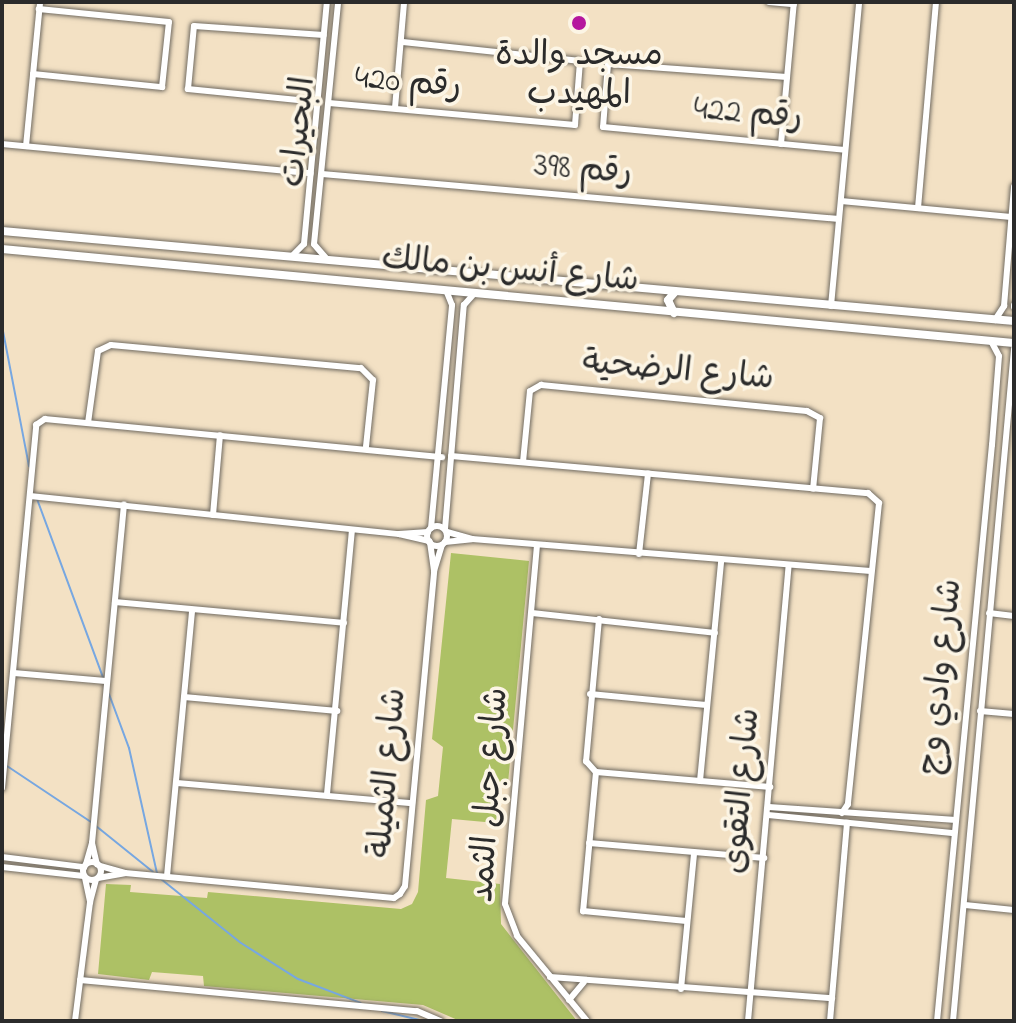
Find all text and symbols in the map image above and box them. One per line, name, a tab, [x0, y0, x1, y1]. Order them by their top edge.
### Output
marker: مسجد والدة المهيدب	[570, 14, 588, 32]
place label: مسجد والدة المهيدب	[495, 36, 663, 116]
street label: رقم 420	[353, 59, 463, 109]
street label: البحيرات	[274, 75, 326, 189]
street label: رقم 422	[692, 90, 804, 140]
street label: رقم 398	[532, 146, 634, 196]
street label: شارع أنس بن مالك	[380, 239, 640, 303]
street label: شارع الرضحية	[581, 343, 775, 401]
street label: شارع وادي وج	[911, 577, 973, 777]
street label: شارع الثميلة	[361, 686, 417, 860]
street label: شارع جبل الثمد	[463, 686, 519, 904]
street label: شارع التقوى	[715, 706, 771, 876]

